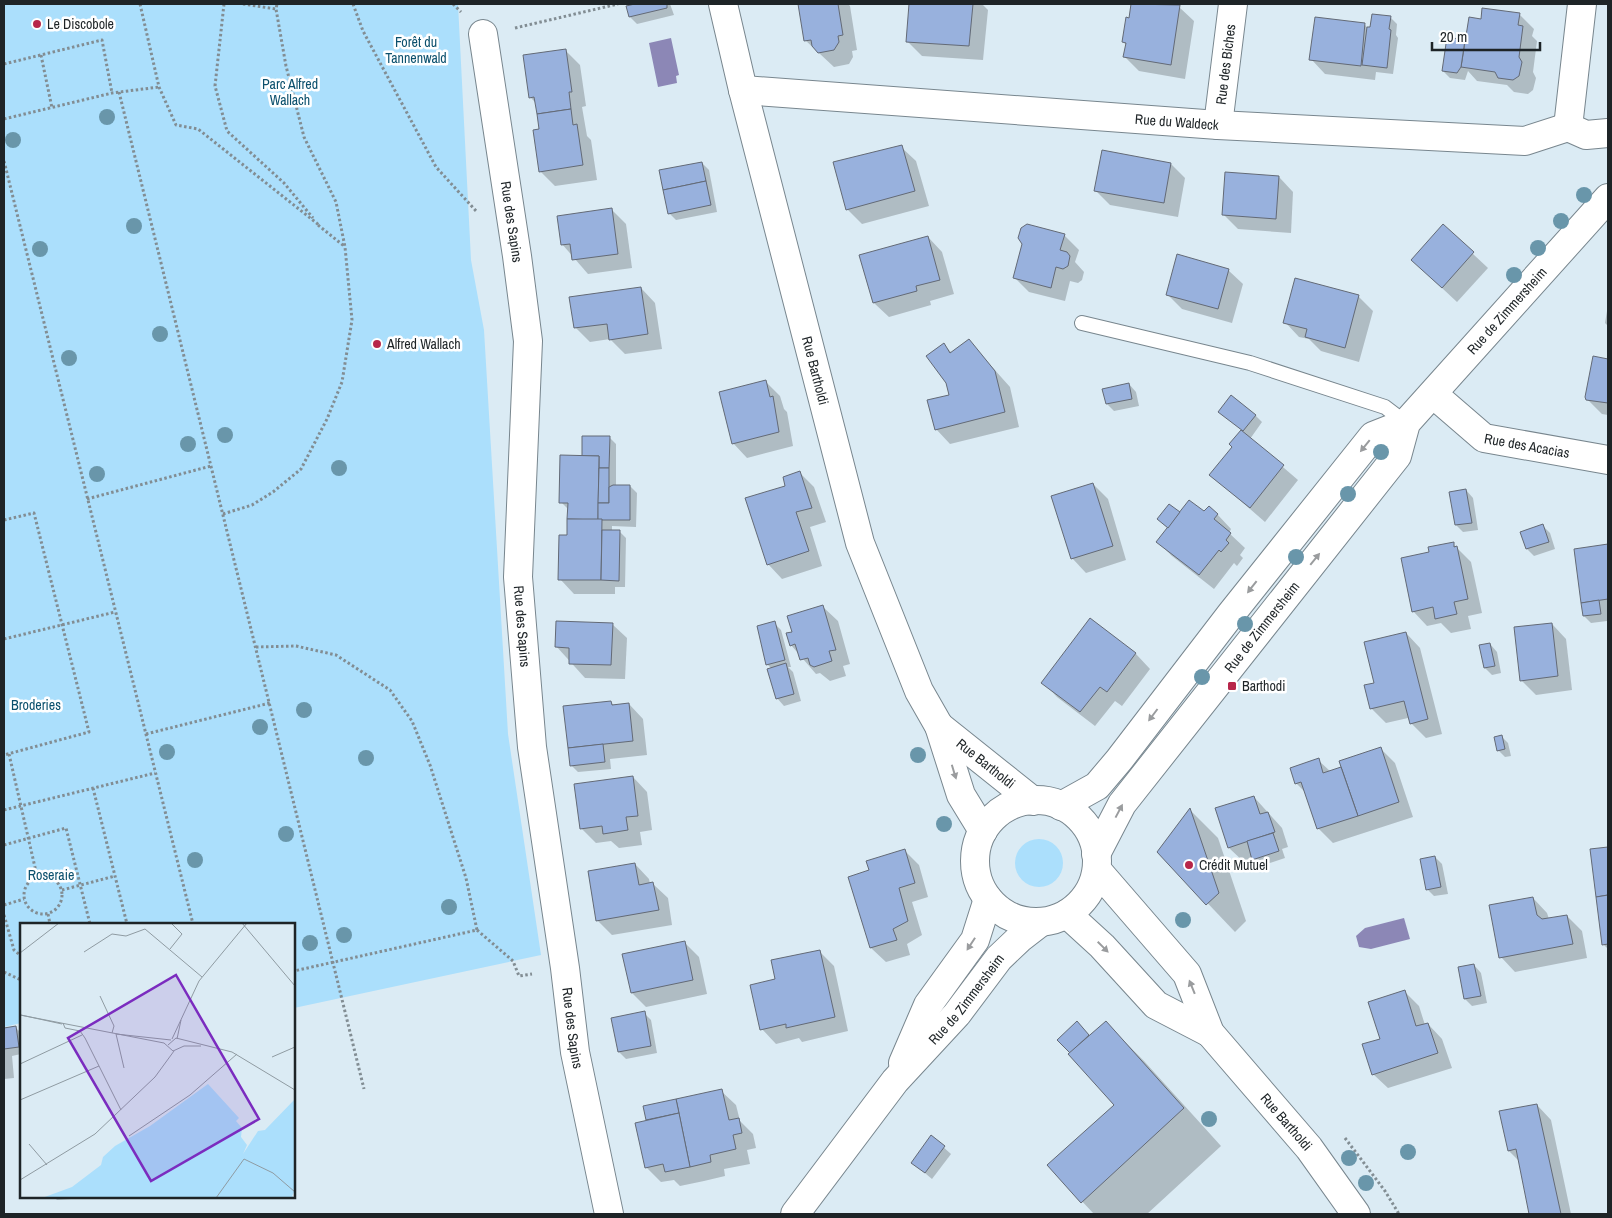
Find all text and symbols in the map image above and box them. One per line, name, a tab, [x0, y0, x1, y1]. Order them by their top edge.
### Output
place label: Le Discobole	[47, 15, 114, 33]
marker: Le Discobole	[31, 18, 43, 30]
scale bar	[1432, 20, 1540, 52]
street label: Rue des Biches	[1212, 23, 1239, 106]
text: 20 m	[1440, 26, 1467, 47]
park label: Forêt du Tannenwald	[385, 33, 447, 67]
park label: Parc Alfred Wallach	[262, 75, 318, 109]
street label: Rue du Waldeck	[1134, 110, 1220, 134]
street label: Rue des Sapins	[497, 180, 527, 264]
street label: Rue de Zimmersheim	[1463, 263, 1551, 358]
street label: Rue Bartholdi	[798, 334, 833, 407]
place label: Alfred Wallach	[386, 335, 461, 353]
marker: Alfred Wallach	[371, 338, 383, 350]
street label: Rue des Acacias	[1483, 429, 1571, 462]
one-way arrow	[1359, 439, 1370, 452]
one-way arrow	[1310, 552, 1321, 565]
street label: Rue de Zimmersheim	[1220, 578, 1303, 676]
one-way arrow	[1247, 580, 1258, 593]
street label: Rue des Sapins	[510, 585, 534, 668]
place label: Barthodi	[1242, 677, 1285, 695]
marker: Barthodi	[1226, 680, 1238, 692]
park label: Broderies	[11, 696, 61, 714]
one-way arrow	[1148, 709, 1159, 722]
street label: Rue Bartholdi	[953, 734, 1019, 792]
one-way arrow	[950, 765, 958, 780]
one-way arrow	[1115, 804, 1123, 818]
place label: Crédit Mutuel	[1199, 856, 1268, 874]
marker: Crédit Mutuel	[1183, 859, 1195, 871]
park label: Roseraie	[28, 866, 74, 884]
inset map	[20, 923, 295, 1198]
one-way arrow	[966, 938, 976, 951]
one-way arrow	[1096, 941, 1108, 953]
street label: Rue de Zimmersheim	[924, 950, 1008, 1048]
one-way arrow	[1188, 980, 1196, 994]
street label: Rue des Sapins	[558, 986, 587, 1071]
street label: Rue Bartholdi	[1257, 1089, 1316, 1154]

